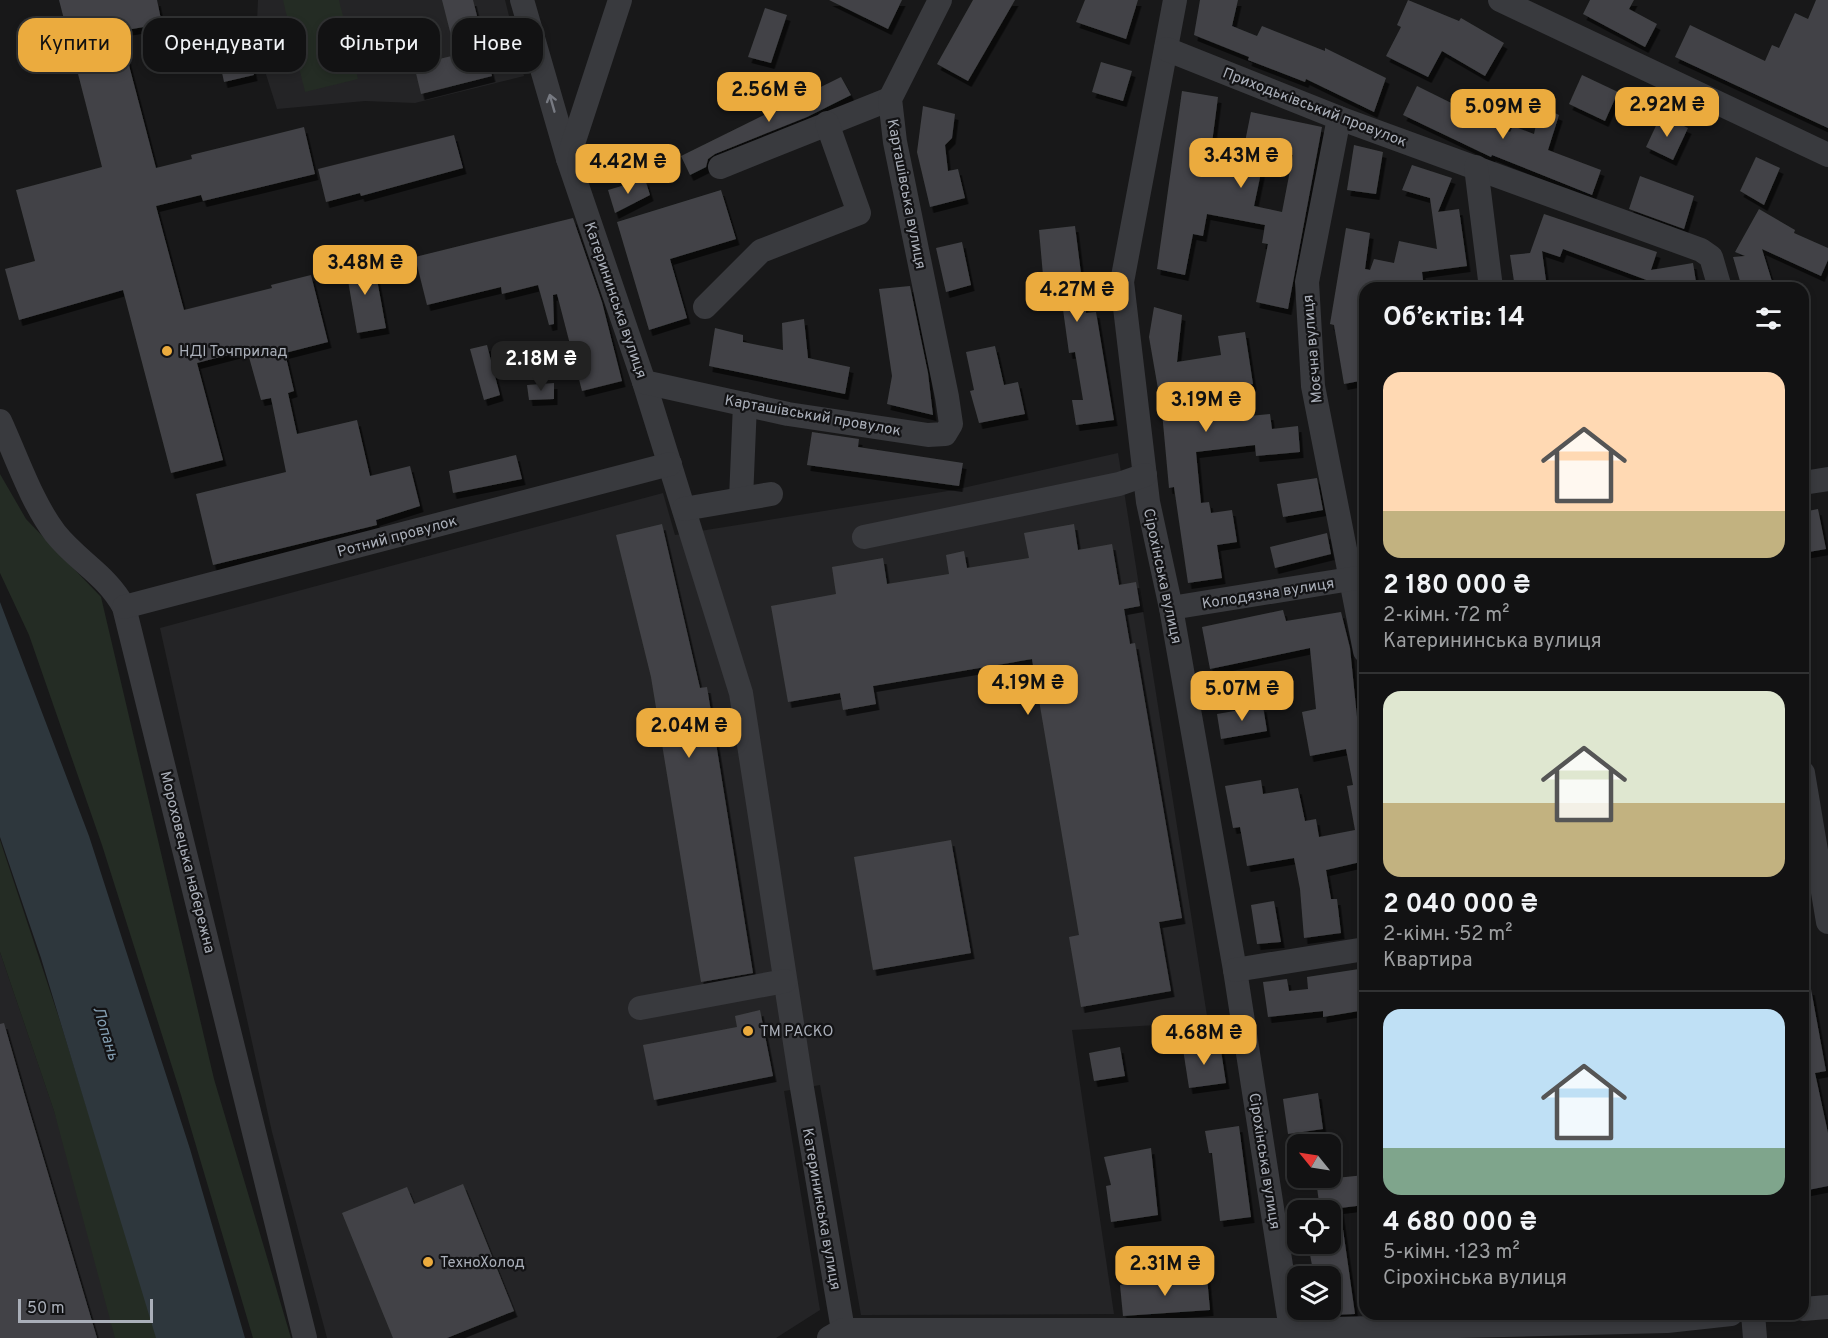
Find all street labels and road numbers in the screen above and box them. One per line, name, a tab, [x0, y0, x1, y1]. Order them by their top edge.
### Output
street label: Приходьківський провулок	[1220, 64, 1409, 152]
street label: Карташівська вулиця	[882, 118, 929, 271]
street label: Катерининська вулиця	[579, 220, 650, 381]
street label: Моєчна вулиця	[1299, 294, 1328, 404]
street label: Карташівський провулок	[723, 392, 903, 441]
street label: Сірохінська вулиця	[1138, 507, 1185, 646]
street label: Ротний провулок	[335, 512, 459, 563]
street label: Колодязна вулиця	[1201, 575, 1336, 614]
street label: Мороховецька набережна	[155, 769, 218, 955]
street label: Сірохінська вулиця	[1243, 1092, 1284, 1231]
street label: Катерининська вулиця	[797, 1127, 844, 1292]

